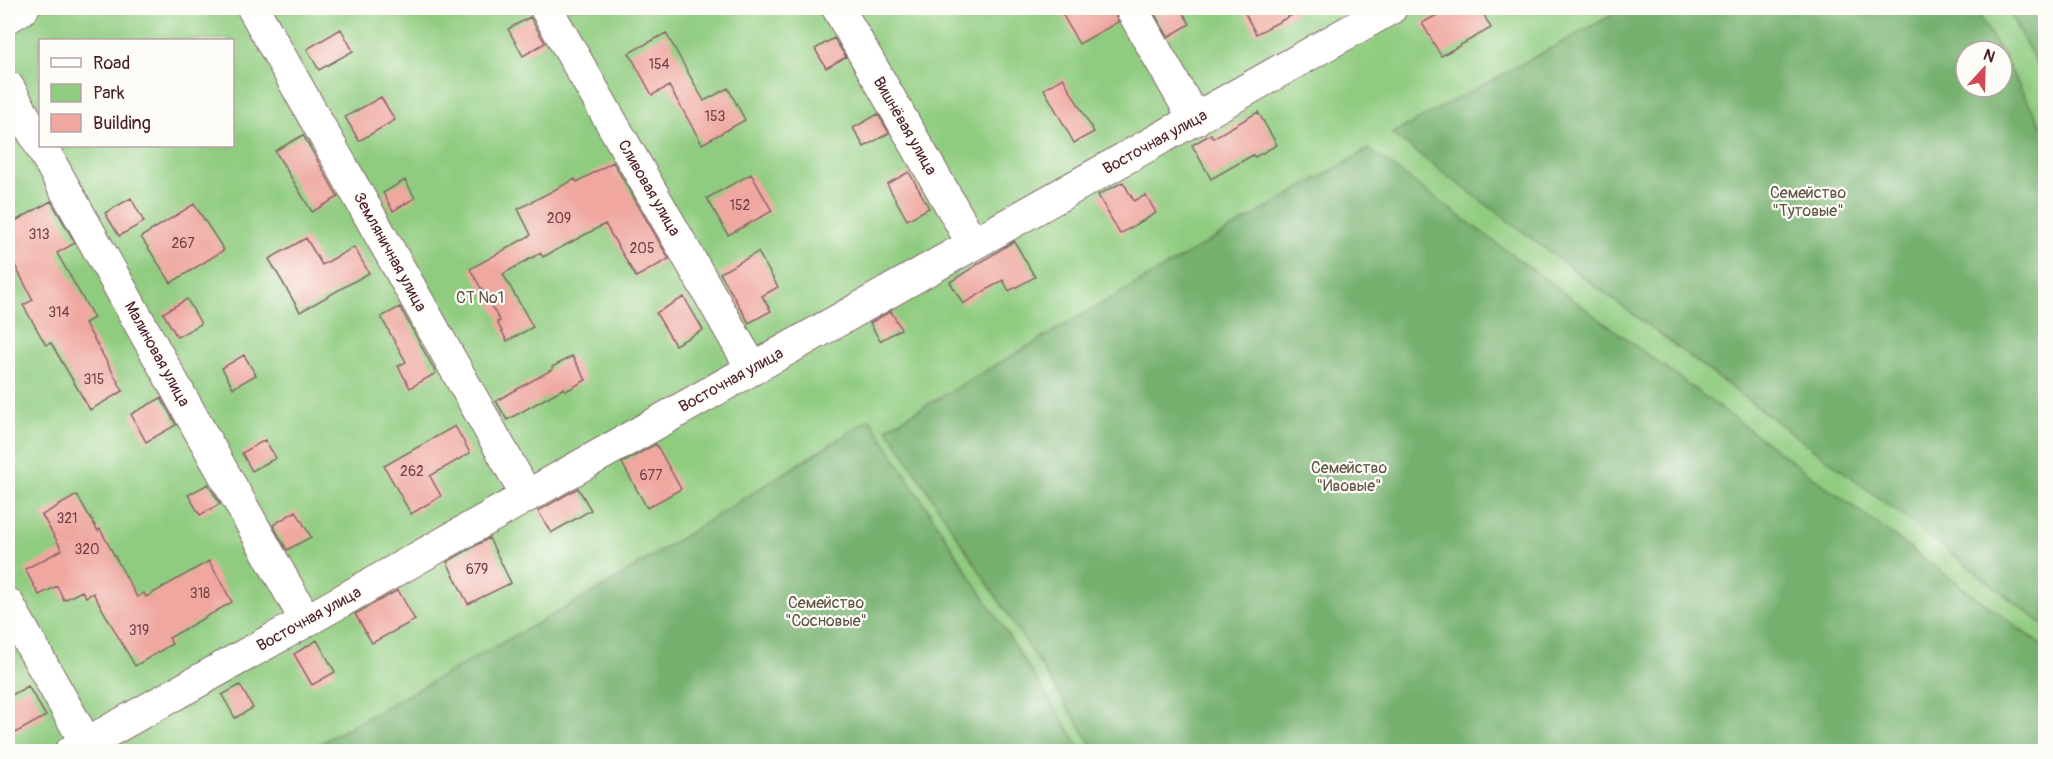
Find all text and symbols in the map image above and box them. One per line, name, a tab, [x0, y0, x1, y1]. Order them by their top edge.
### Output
legend	[39, 39, 234, 147]
north arrow	[1954, 39, 2014, 99]
text: N	[1980, 45, 1998, 67]
text: Road	[93, 52, 130, 75]
house number: 154	[648, 56, 670, 73]
street label: Вишнёвая улица	[869, 73, 941, 179]
text: Park	[93, 82, 125, 105]
street label: Восточная улица	[1099, 105, 1211, 179]
house number: 153	[705, 108, 726, 125]
text: Building	[93, 112, 151, 135]
street label: Сливовая улица	[613, 136, 685, 240]
park label: Семейство "Тутовые"	[1770, 183, 1846, 221]
street label: Земляничная улица	[349, 189, 431, 315]
house number: 152	[730, 197, 751, 214]
house number: 209	[547, 210, 571, 227]
house number: 313	[28, 226, 50, 243]
house number: 267	[171, 235, 195, 252]
house number: 205	[630, 240, 654, 257]
park label: СТ №1	[456, 288, 504, 308]
street label: Малиновая улица	[120, 298, 194, 410]
house number: 314	[48, 304, 70, 321]
street label: Восточная улица	[675, 343, 787, 417]
house number: 315	[84, 371, 104, 388]
park label: Семейство "Ивовые"	[1311, 458, 1387, 496]
house number: 262	[400, 463, 424, 480]
house number: 677	[640, 467, 663, 484]
house number: 321	[56, 510, 78, 527]
house number: 320	[74, 541, 100, 558]
house number: 679	[466, 561, 488, 578]
street label: Восточная улица	[253, 582, 365, 656]
house number: 318	[190, 585, 210, 602]
park label: Семейство "Сосновые"	[785, 593, 867, 631]
house number: 319	[129, 622, 149, 639]

